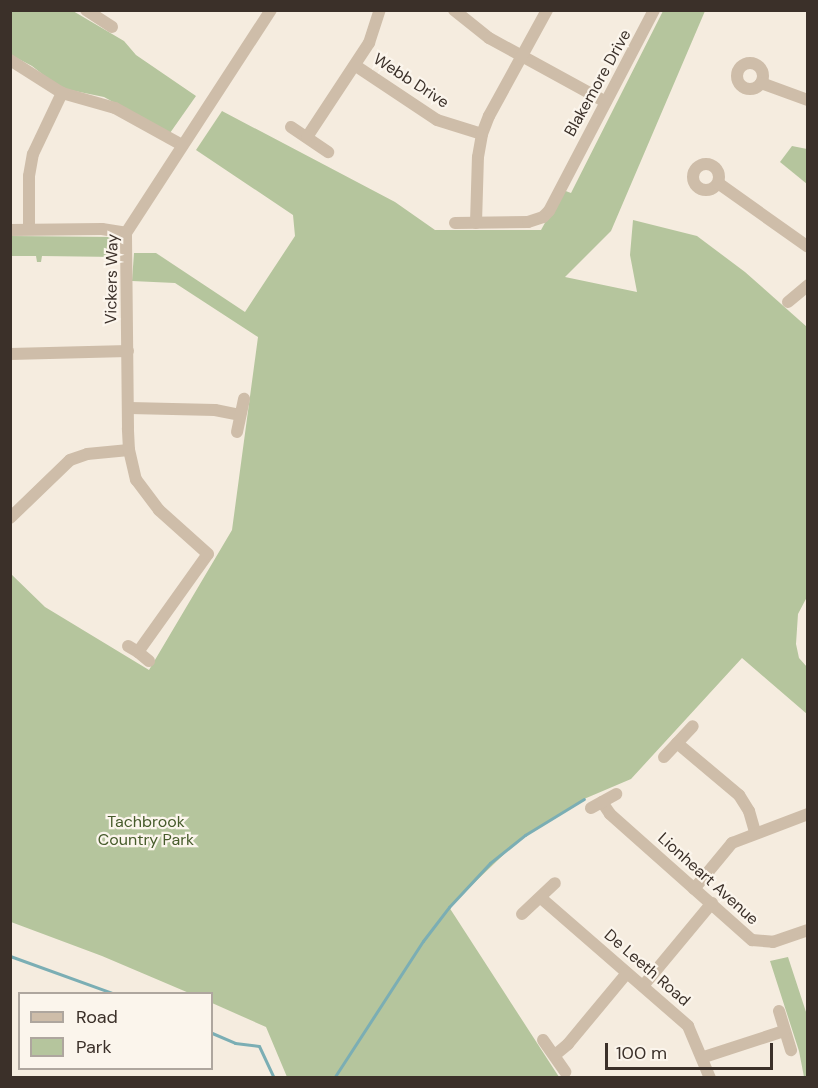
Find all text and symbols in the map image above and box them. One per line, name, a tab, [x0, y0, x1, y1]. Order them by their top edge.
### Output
street label: Blakemore Drive	[561, 26, 635, 140]
street label: Webb Drive	[370, 50, 452, 112]
street label: Vickers Way	[102, 234, 122, 324]
park label: Tachbrook Country Park	[98, 812, 194, 850]
street label: Lionheart Avenue	[654, 829, 762, 929]
street label: De Leeth Road	[600, 926, 694, 1010]
legend	[18, 992, 213, 1070]
text: Road	[76, 1005, 118, 1029]
scale bar	[608, 1031, 776, 1069]
text: Park	[76, 1035, 112, 1059]
text: 100 m	[616, 1041, 667, 1065]

